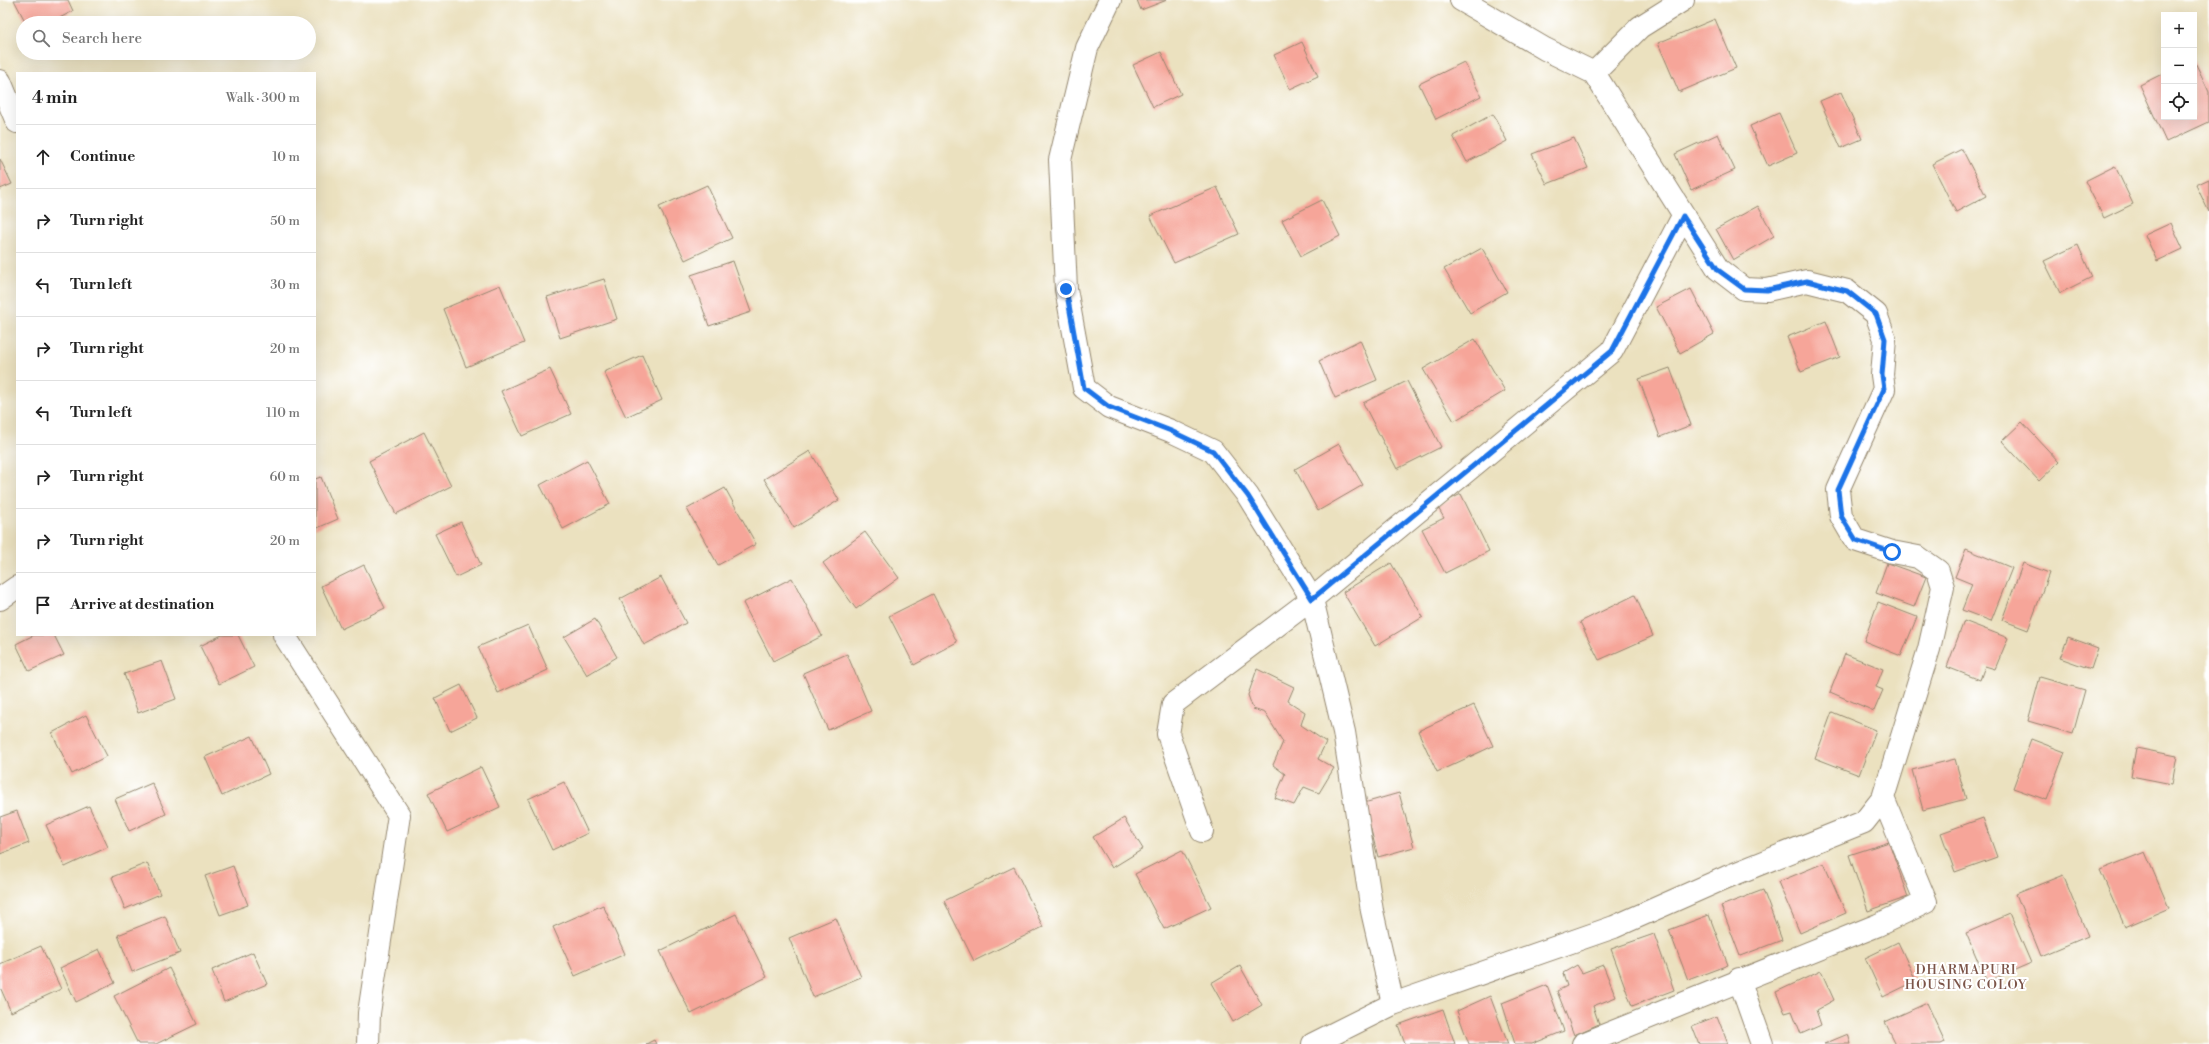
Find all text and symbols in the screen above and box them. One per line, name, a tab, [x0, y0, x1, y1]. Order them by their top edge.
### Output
map controls	[2161, 12, 2197, 120]
button: +	[2161, 12, 2197, 48]
search box	[16, 16, 316, 60]
icon: search	[30, 27, 52, 49]
text: Search here	[62, 29, 142, 48]
button: −	[2161, 48, 2197, 84]
button: locate	[2161, 84, 2197, 120]
text: 4 min	[32, 87, 77, 109]
text: Walk · 300 m	[226, 90, 300, 106]
icon: ahead	[32, 146, 54, 168]
text: Continue	[70, 147, 135, 166]
text: 10 m	[272, 149, 300, 165]
icon: right	[32, 210, 54, 232]
text: Turn right	[70, 211, 144, 230]
text: 50 m	[270, 213, 300, 229]
icon: left	[32, 274, 54, 296]
text: Turn left	[70, 275, 132, 294]
text: 30 m	[270, 277, 300, 293]
route end	[1057, 280, 1075, 298]
icon: right	[32, 338, 54, 360]
text: Turn right	[70, 339, 144, 358]
text: 20 m	[270, 341, 300, 357]
icon: left	[32, 402, 54, 424]
text: Turn left	[70, 403, 132, 422]
text: 110 m	[266, 405, 300, 421]
icon: right	[32, 466, 54, 488]
text: Turn right	[70, 467, 144, 486]
text: 60 m	[269, 469, 300, 485]
icon: right	[32, 530, 54, 552]
text: Turn right	[70, 531, 144, 550]
text: 20 m	[270, 533, 300, 549]
route start	[1883, 543, 1901, 561]
icon: arrive	[32, 594, 54, 616]
text: Arrive at destination	[70, 595, 214, 614]
district label: DHARMAPURI HOUSING COLOY	[1905, 962, 2028, 993]

